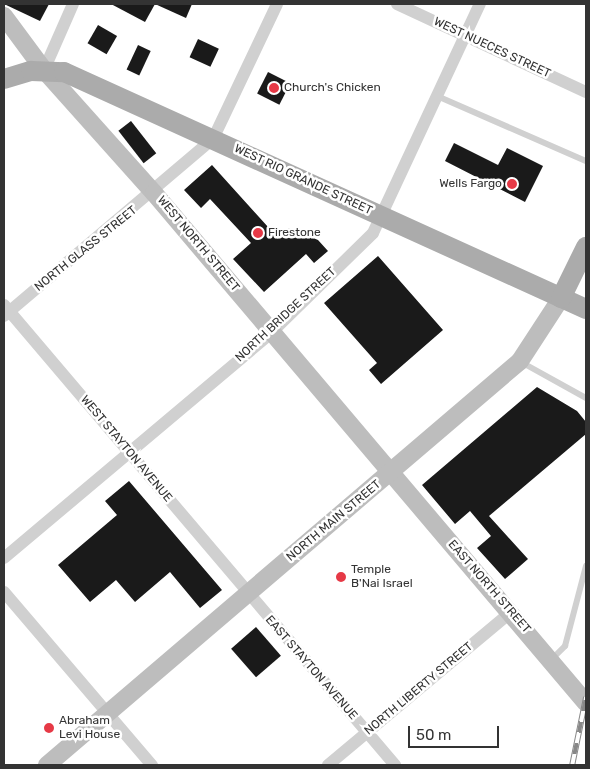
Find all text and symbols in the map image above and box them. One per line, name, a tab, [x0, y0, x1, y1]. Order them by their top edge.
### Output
street label: WEST NUECES STREET	[431, 15, 553, 81]
place label: Church's Chicken	[284, 81, 381, 95]
marker: Church's Chicken	[268, 82, 280, 94]
street label: WEST RIO GRANDE STREET	[232, 142, 374, 218]
place label: Wells Fargo	[439, 177, 502, 191]
marker: Wells Fargo	[506, 178, 518, 190]
street label: WEST NORTH STREET	[154, 193, 242, 295]
street label: NORTH GLASS STREET	[32, 203, 140, 295]
place label: Firestone	[268, 226, 321, 240]
marker: Firestone	[252, 227, 264, 239]
street label: NORTH BRIDGE STREET	[233, 265, 339, 365]
street label: WEST STAYTON AVENUE	[77, 393, 175, 505]
street label: NORTH MAIN STREET	[284, 477, 384, 565]
street label: EAST NORTH STREET	[445, 537, 533, 637]
place label: Temple B'Nai Israel	[351, 563, 413, 591]
marker: Temple B'Nai Israel	[335, 571, 347, 583]
street label: EAST STAYTON AVENUE	[262, 613, 360, 723]
street label: NORTH LIBERTY STREET	[362, 639, 476, 739]
place label: Abraham Levi House	[59, 714, 120, 742]
scale bar	[410, 716, 501, 748]
marker: Abraham Levi House	[43, 722, 55, 734]
text: 50 m	[416, 726, 451, 744]

